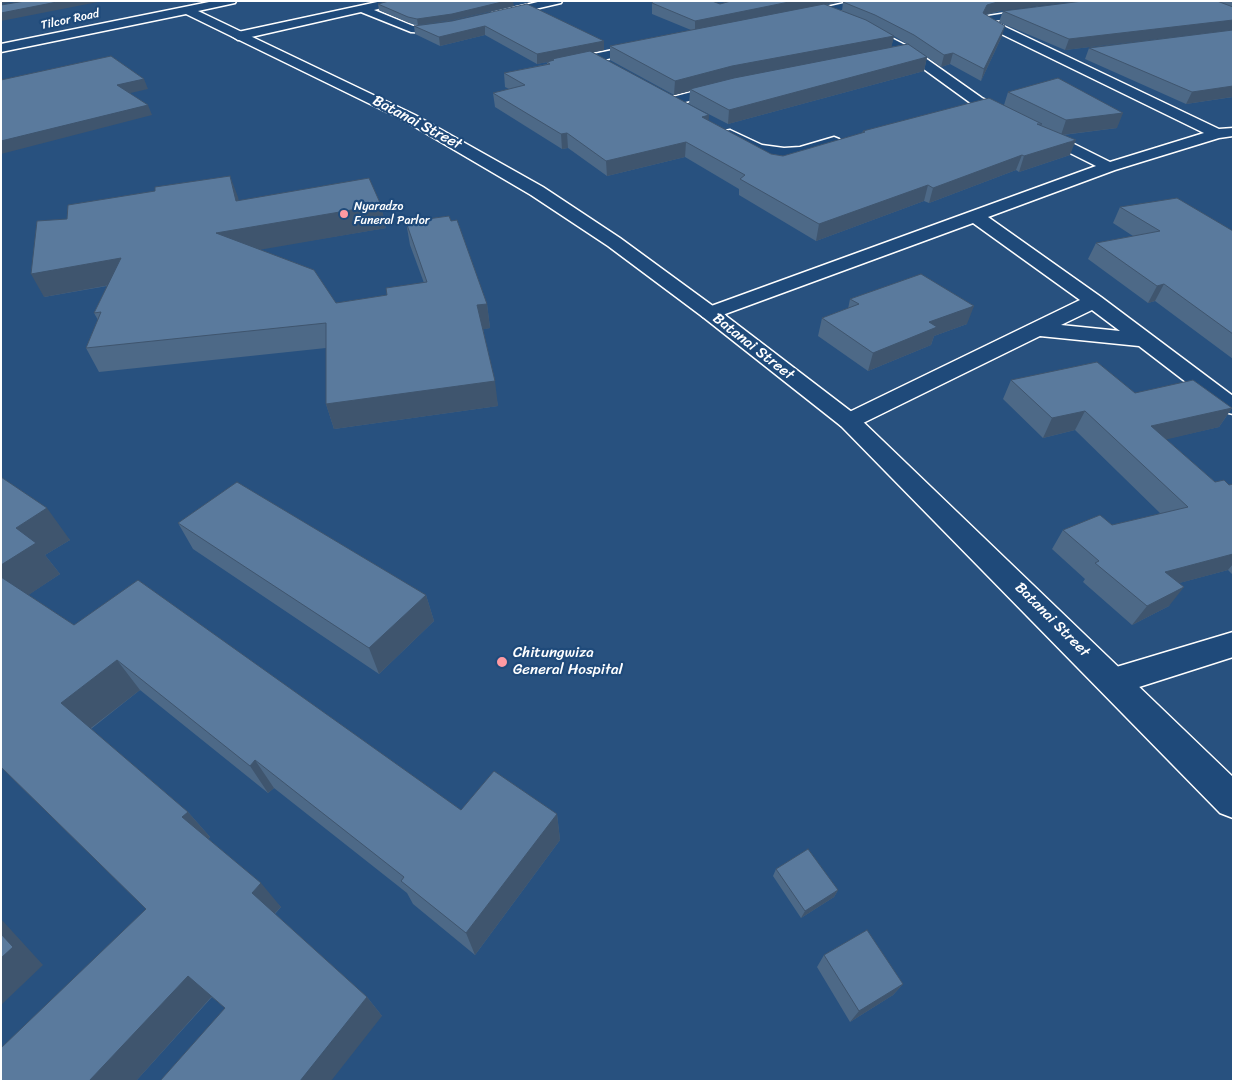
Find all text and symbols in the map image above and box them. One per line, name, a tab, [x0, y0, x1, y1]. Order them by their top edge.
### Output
street label: Tilcor Road	[40, 7, 100, 33]
street label: Batanai Street	[369, 92, 465, 154]
place label: Nyaradzo Funeral Parlor	[354, 200, 430, 228]
marker: Nyaradzo Funeral Parlor	[338, 208, 350, 220]
street label: Batanai Street	[709, 310, 797, 384]
street label: Batanai Street	[1011, 579, 1093, 661]
place label: Chitungwiza General Hospital	[513, 644, 623, 679]
marker: Chitungwiza General Hospital	[495, 655, 509, 669]

